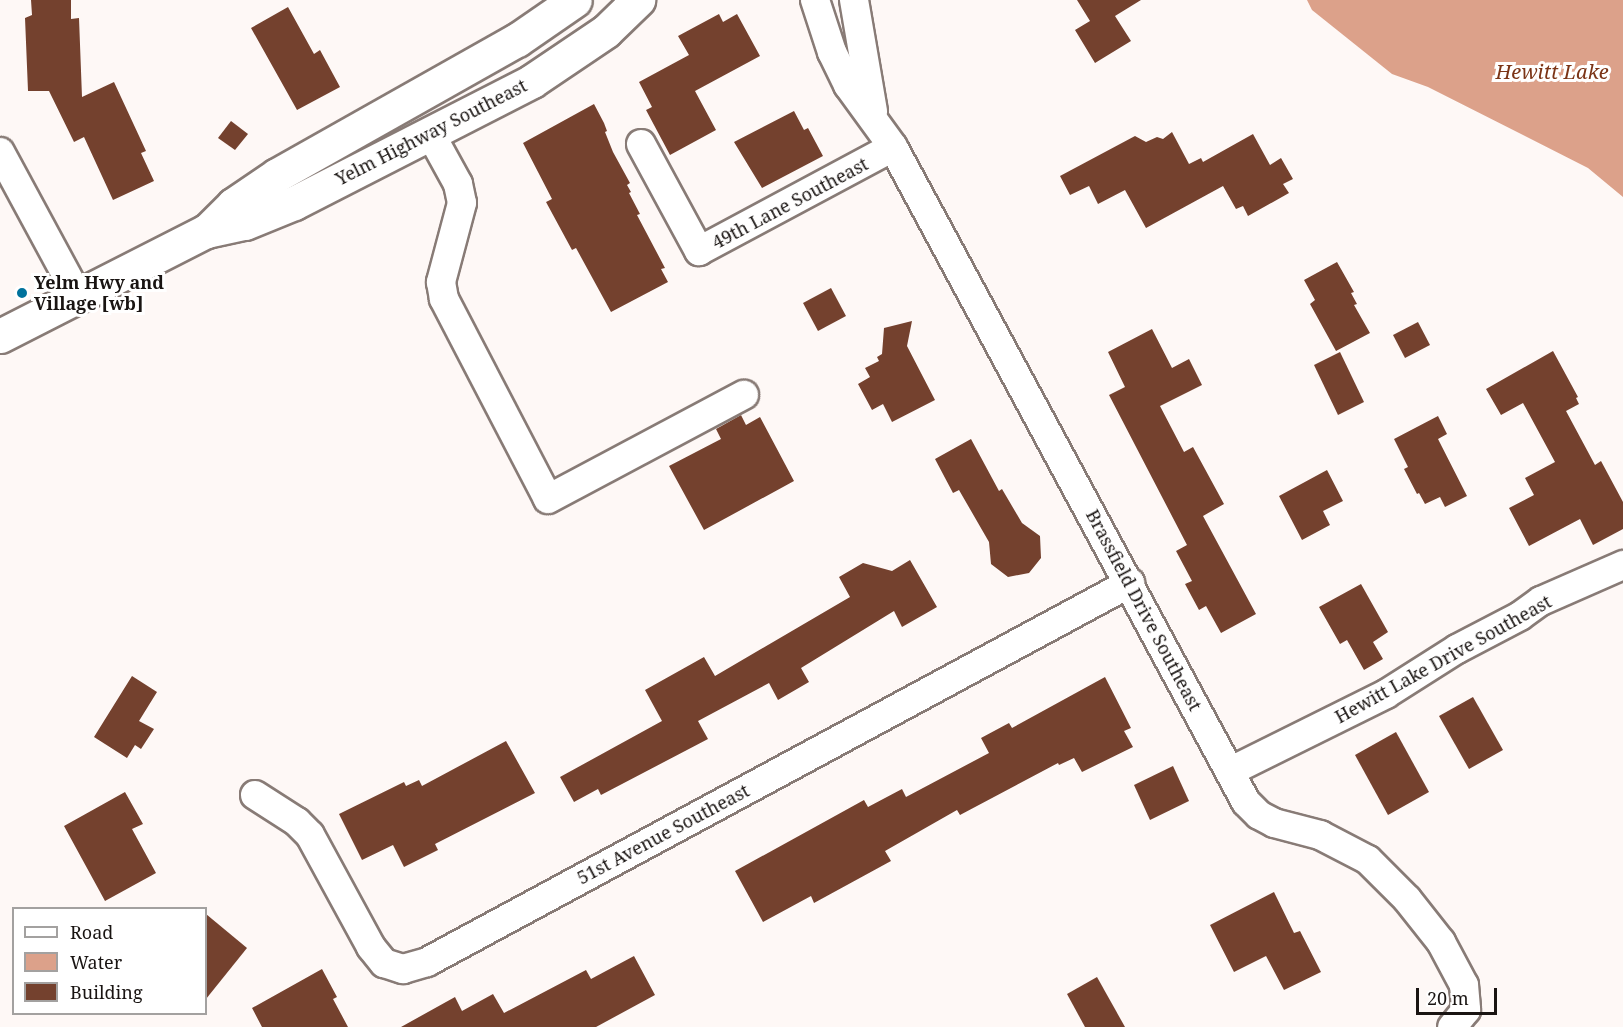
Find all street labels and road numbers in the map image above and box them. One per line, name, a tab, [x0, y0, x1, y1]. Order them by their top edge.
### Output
street label: Yelm Highway Southeast	[332, 74, 530, 190]
street label: 49th Lane Southeast	[708, 153, 872, 253]
street label: Brassfield Drive Southeast	[1082, 506, 1206, 714]
street label: Hewitt Lake Drive Southeast	[1331, 590, 1555, 728]
street label: 51st Avenue Southeast	[573, 779, 753, 889]

